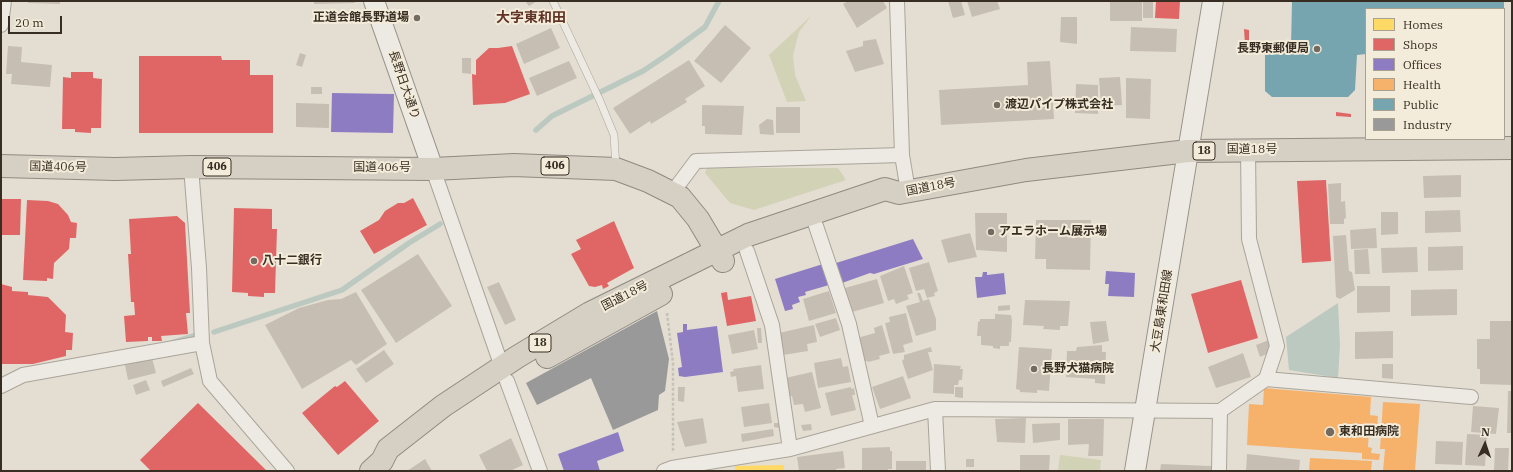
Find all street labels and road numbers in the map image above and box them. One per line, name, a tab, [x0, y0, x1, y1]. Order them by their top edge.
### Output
street label: 長野日大通り	[385, 49, 423, 121]
road number: 18	[1193, 142, 1215, 160]
street label: 国道18号	[1227, 143, 1277, 157]
road number: 406	[541, 157, 569, 175]
road number: 406	[203, 158, 231, 176]
street label: 国道406号	[29, 159, 87, 175]
street label: 国道406号	[353, 161, 411, 175]
street label: 国道18号	[905, 175, 957, 199]
street label: 大豆島東和田線	[1148, 268, 1176, 354]
street label: 国道18号	[599, 278, 651, 314]
road number: 18	[529, 334, 551, 352]

